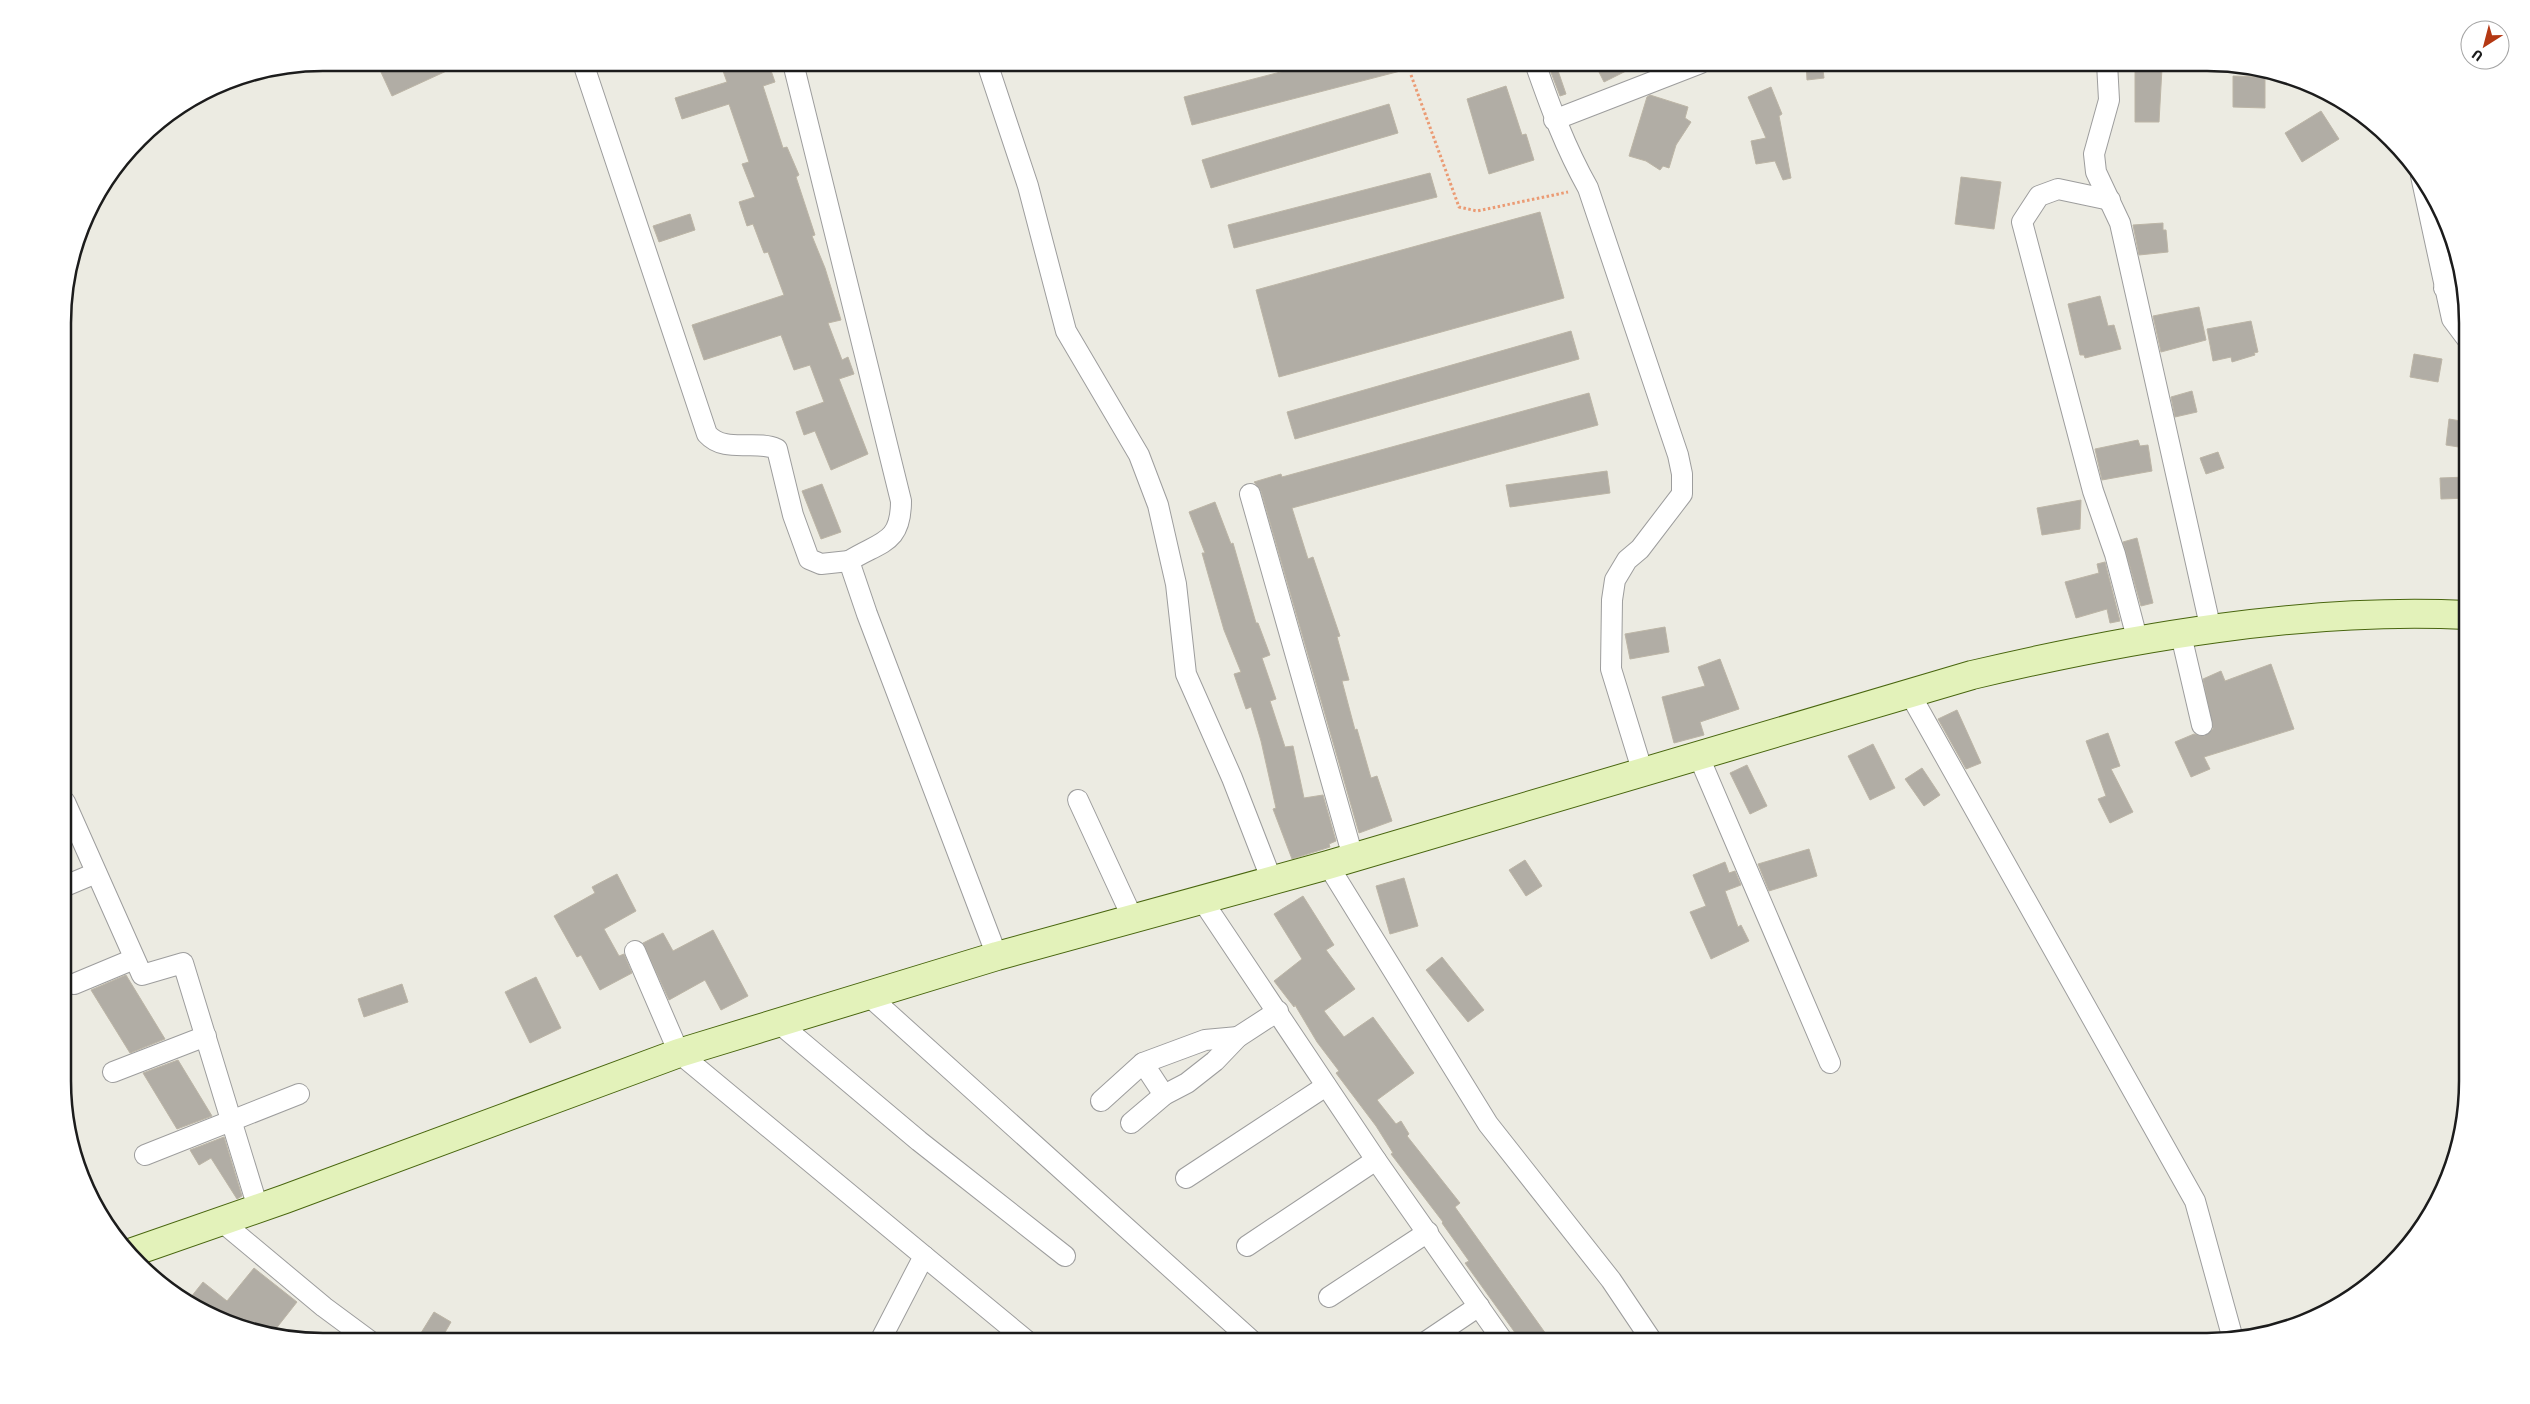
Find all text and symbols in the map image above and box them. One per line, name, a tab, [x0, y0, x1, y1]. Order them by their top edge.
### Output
north arrow	[2460, 20, 2510, 70]
text: U	[2469, 45, 2486, 65]

